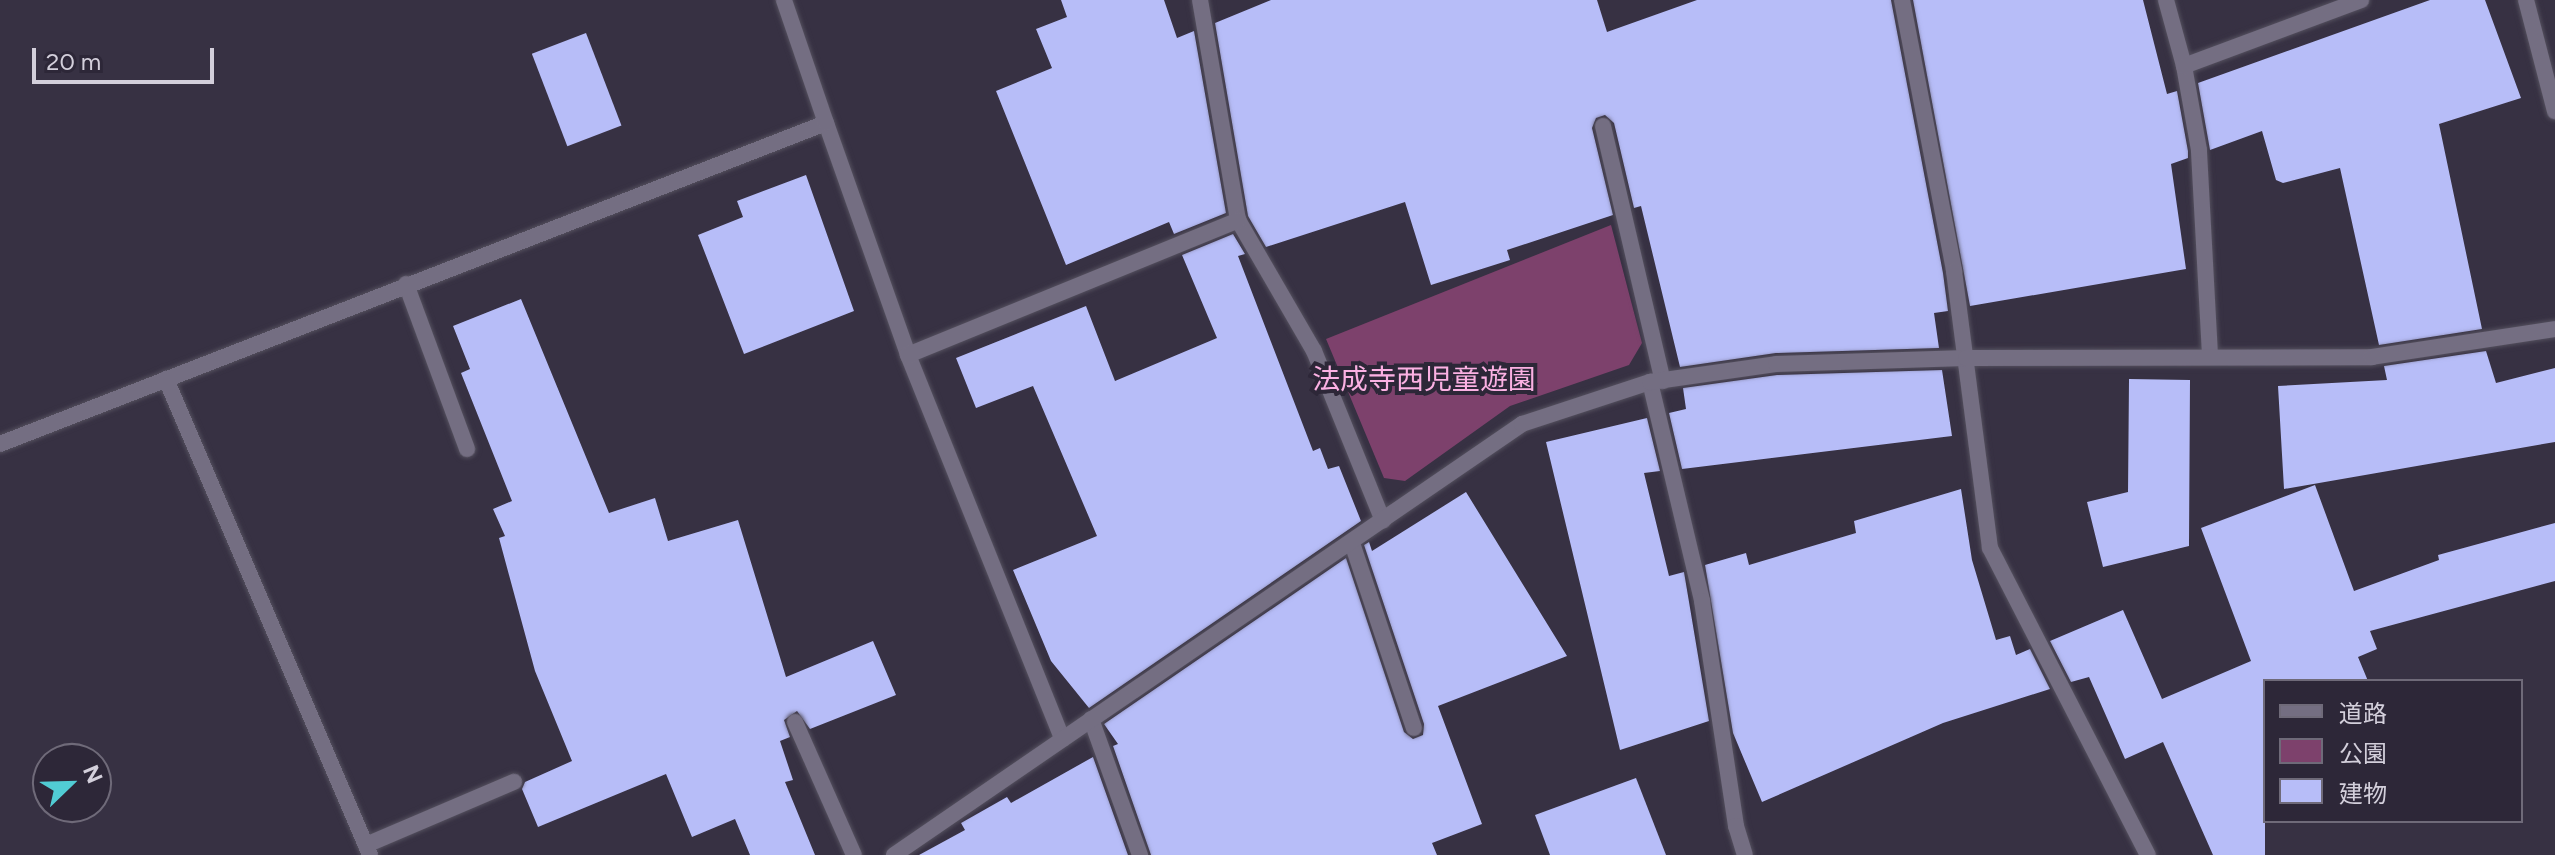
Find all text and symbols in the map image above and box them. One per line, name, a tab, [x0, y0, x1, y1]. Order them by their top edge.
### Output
scale bar	[36, 32, 218, 82]
text: 20 m	[46, 47, 101, 76]
park label: 法成寺西児童遊園	[1312, 362, 1536, 396]
legend	[2263, 679, 2523, 823]
text: 道路	[2339, 699, 2387, 728]
text: 公園	[2339, 739, 2387, 768]
north arrow	[32, 743, 112, 823]
text: N	[77, 761, 108, 787]
text: 建物	[2339, 779, 2387, 808]

